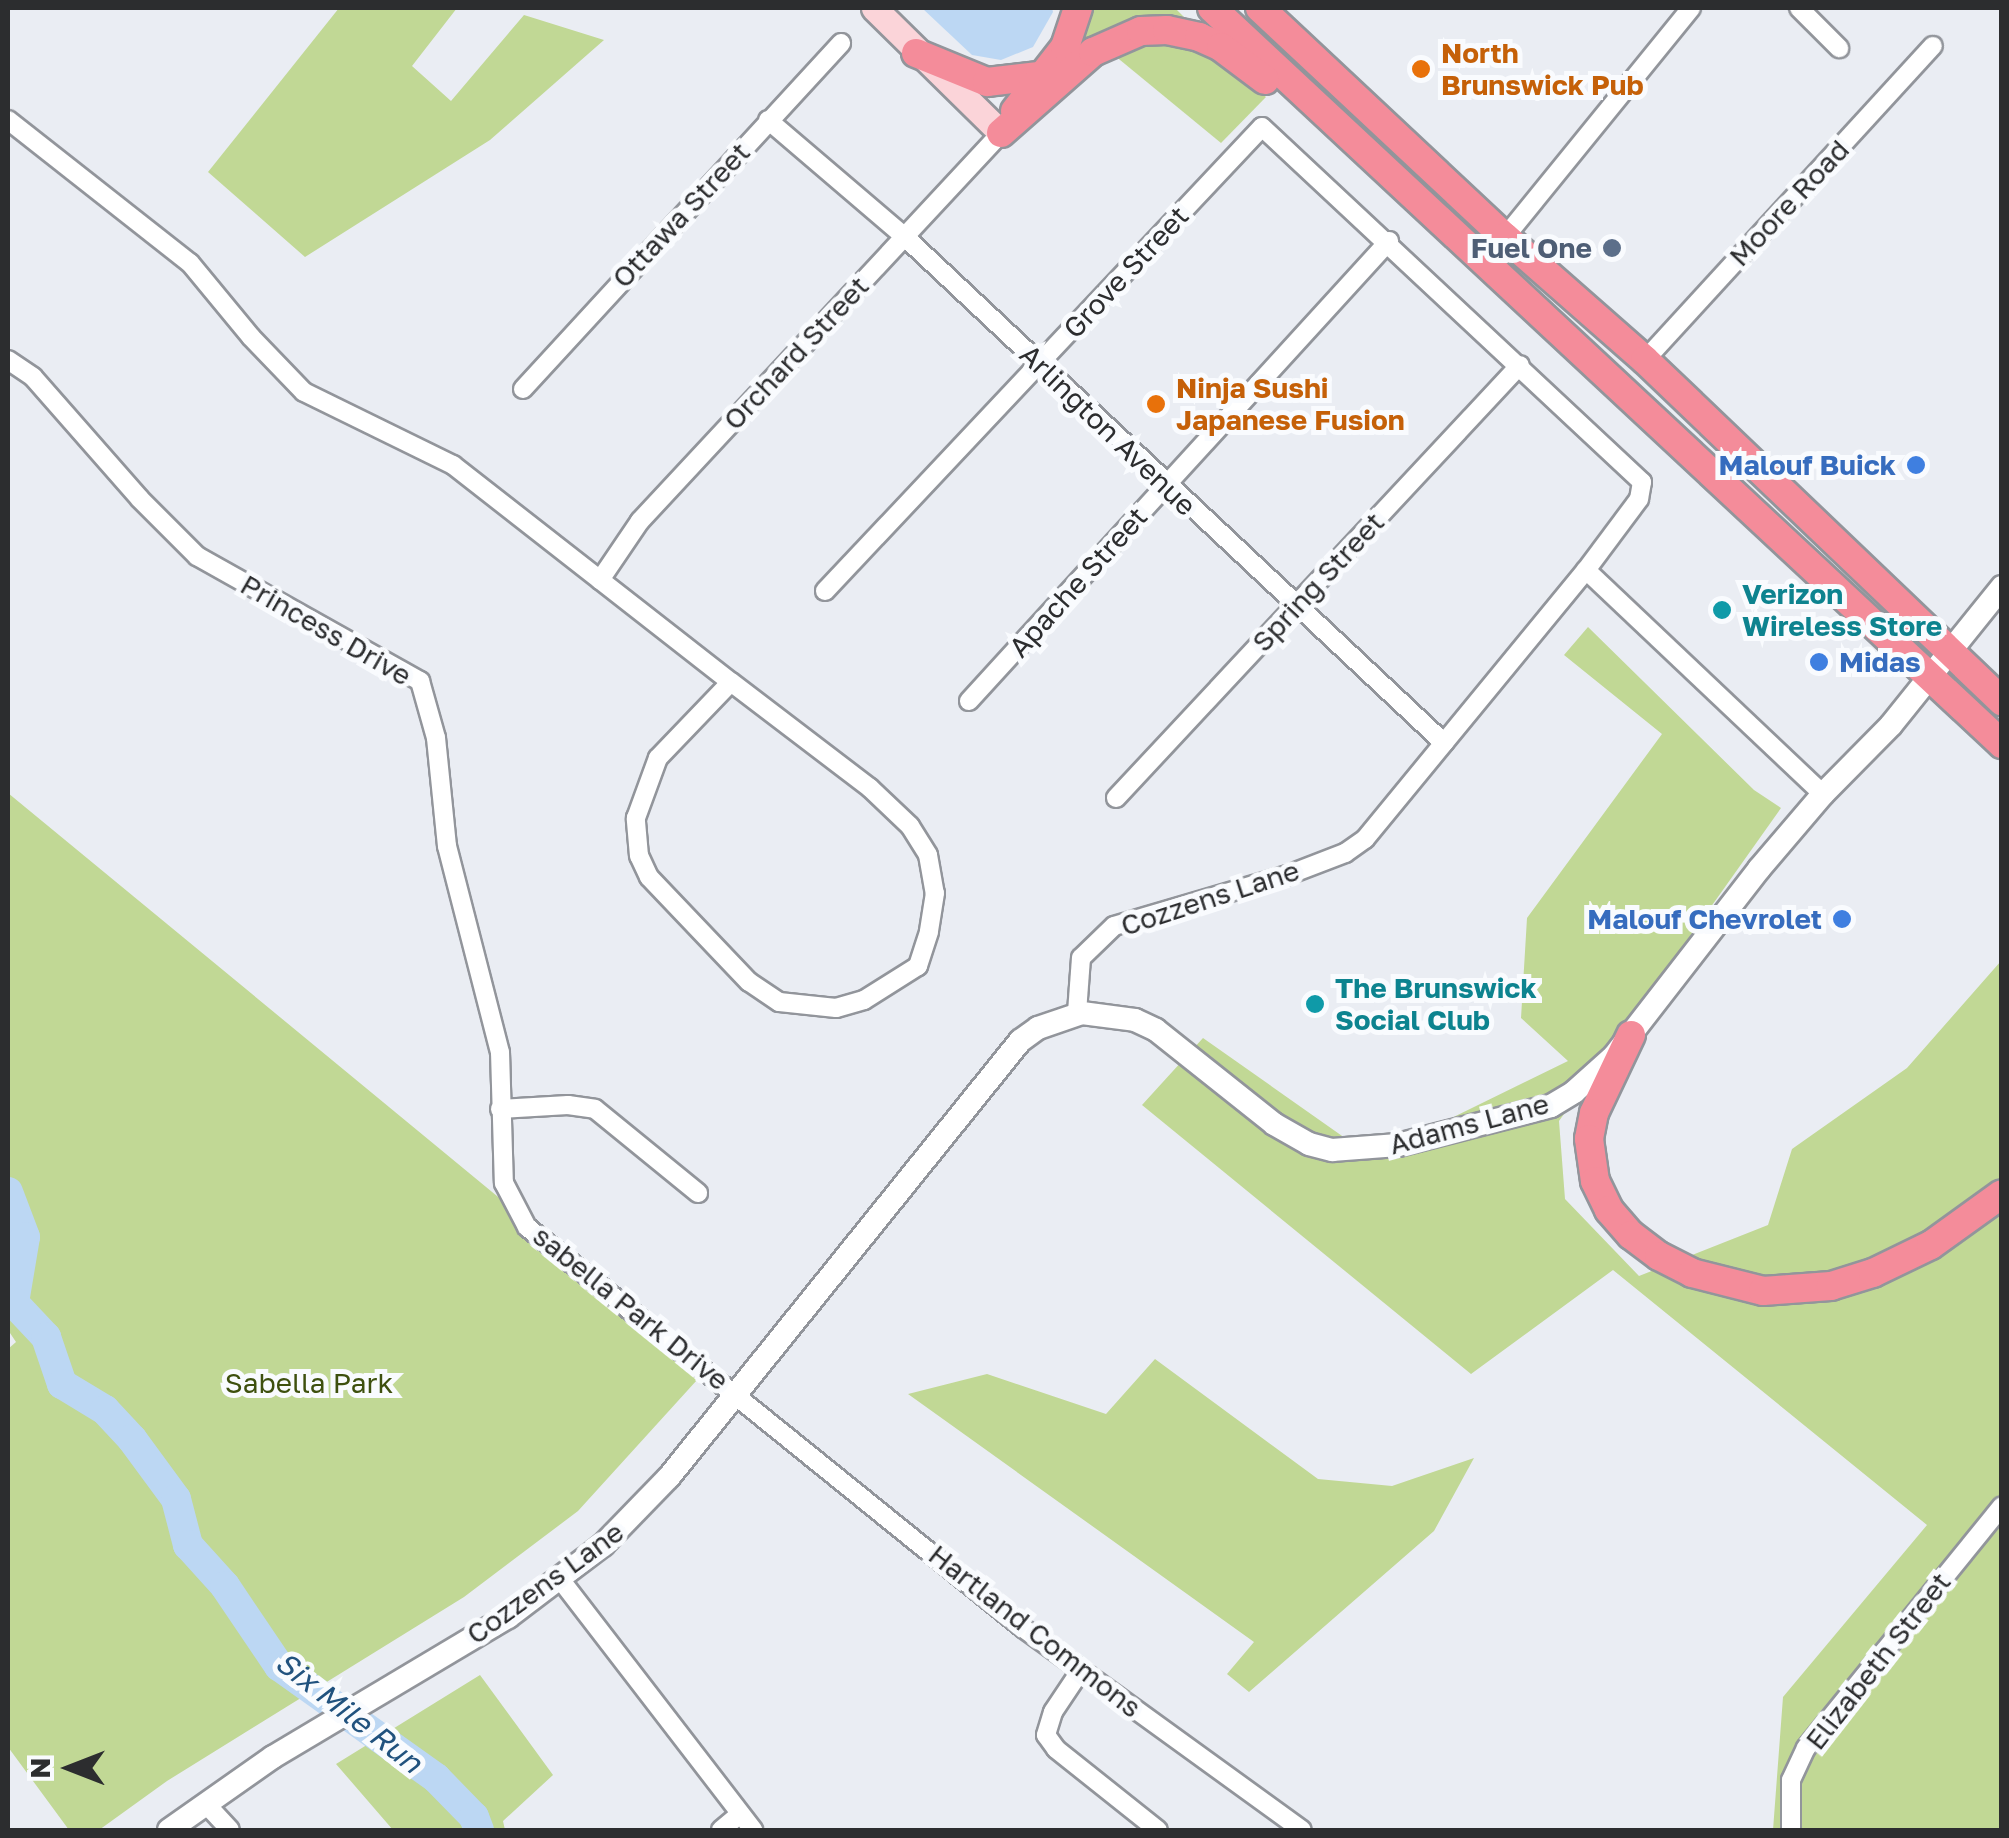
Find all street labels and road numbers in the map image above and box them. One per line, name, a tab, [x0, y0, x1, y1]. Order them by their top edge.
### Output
street label: Moore Road	[1722, 133, 1856, 273]
street label: Ottawa Street	[605, 135, 757, 295]
street label: Grove Street	[1056, 199, 1196, 345]
street label: Orchard Street	[716, 269, 876, 437]
street label: Arlington Avenue	[1013, 337, 1203, 523]
street label: Apache Street	[1002, 500, 1154, 664]
street label: Spring Street	[1245, 505, 1391, 659]
street label: Princess Drive	[235, 568, 417, 692]
street label: Cozzens Lane	[1117, 853, 1303, 943]
street label: Adams Lane	[1386, 1087, 1552, 1161]
street label: sabella Park Drive	[526, 1219, 736, 1397]
street label: Cozzens Lane	[460, 1515, 630, 1651]
street label: Hartland Commons	[922, 1538, 1148, 1724]
street label: Elizabeth Street	[1798, 1566, 1958, 1756]

